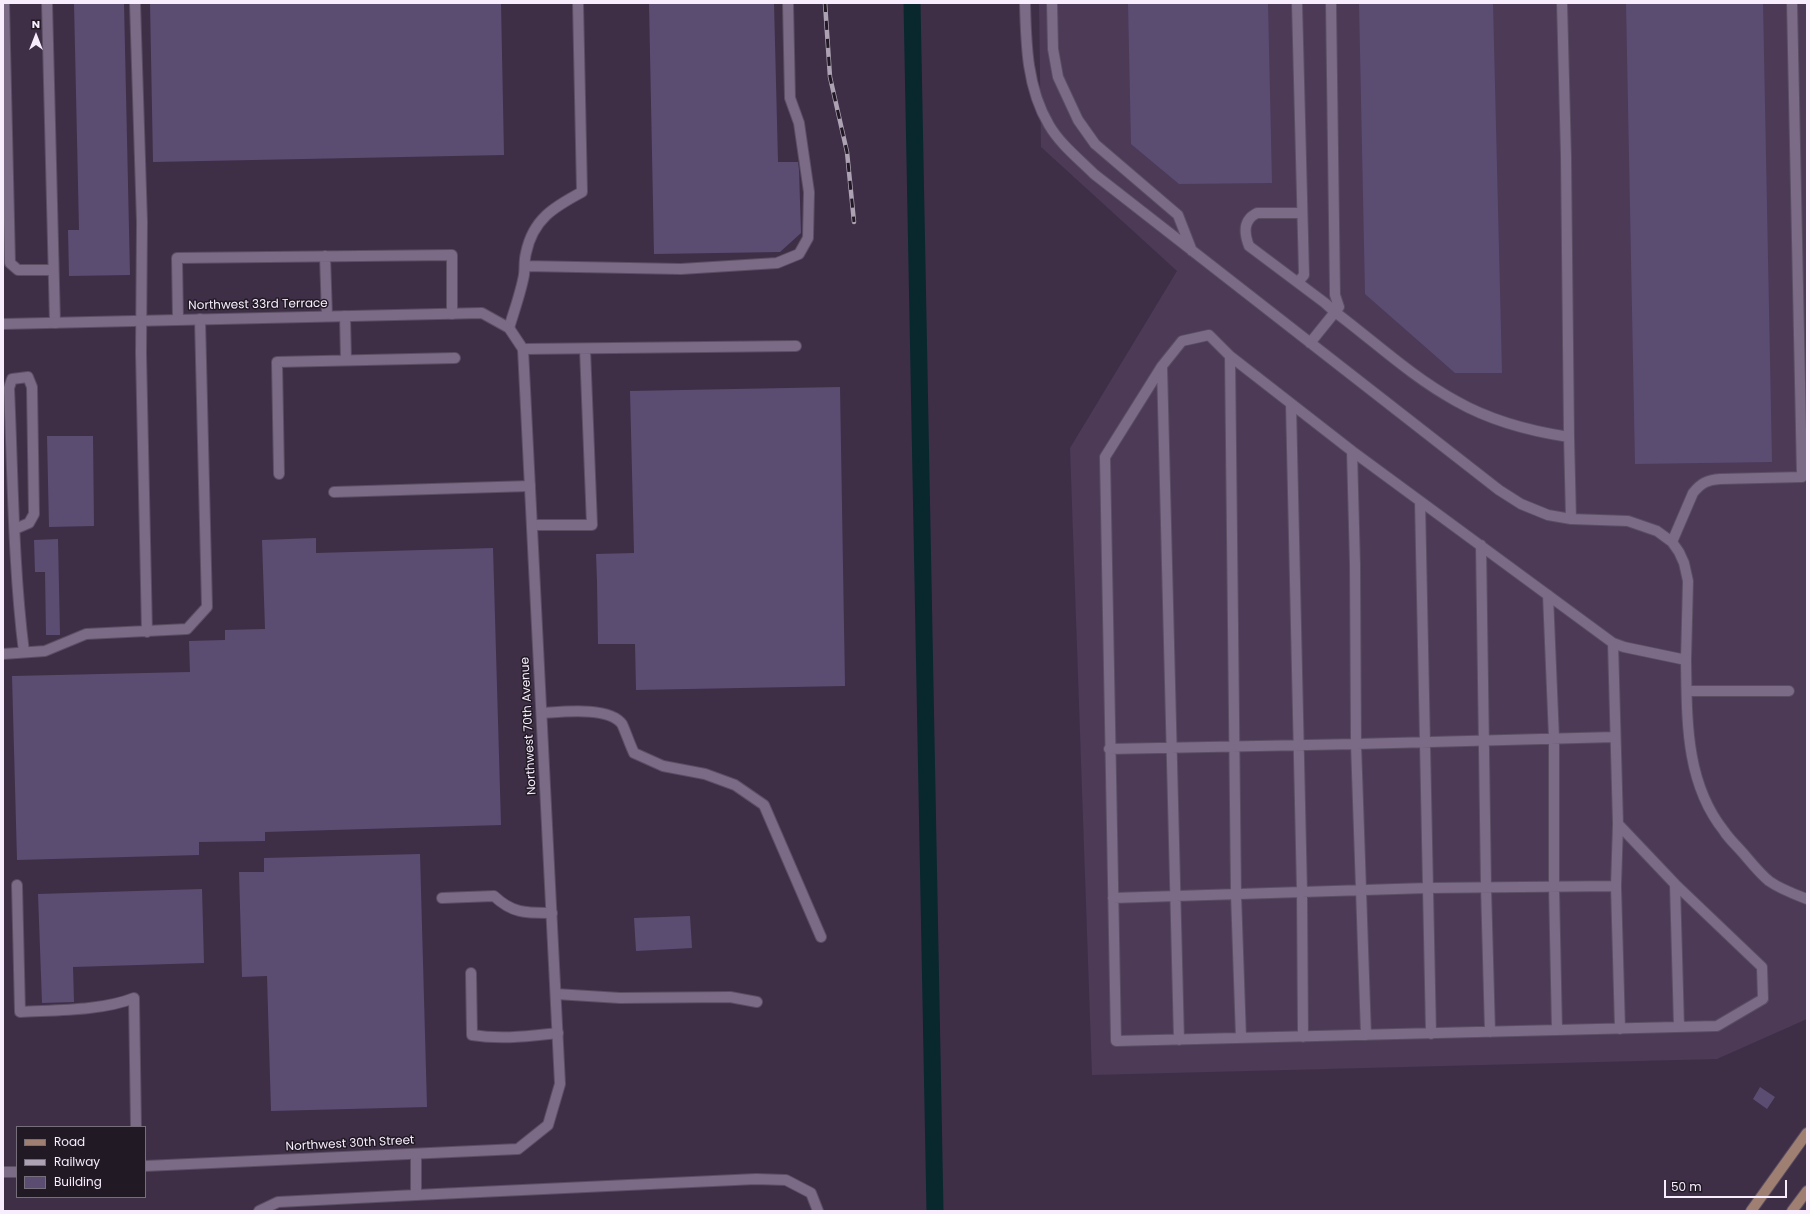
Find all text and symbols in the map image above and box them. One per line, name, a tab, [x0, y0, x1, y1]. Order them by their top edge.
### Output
north arrow	[16, 16, 56, 56]
text: N	[32, 16, 40, 32]
street label: Northwest 33rd Terrace	[188, 297, 328, 313]
street label: Northwest 70th Avenue	[518, 657, 540, 795]
legend	[16, 1126, 146, 1198]
text: Road	[54, 1133, 85, 1150]
street label: Northwest 30th Street	[285, 1133, 415, 1155]
text: Railway	[54, 1153, 100, 1170]
scale bar	[1666, 1172, 1789, 1198]
text: Building	[54, 1173, 102, 1190]
text: 50 m	[1671, 1178, 1702, 1195]

